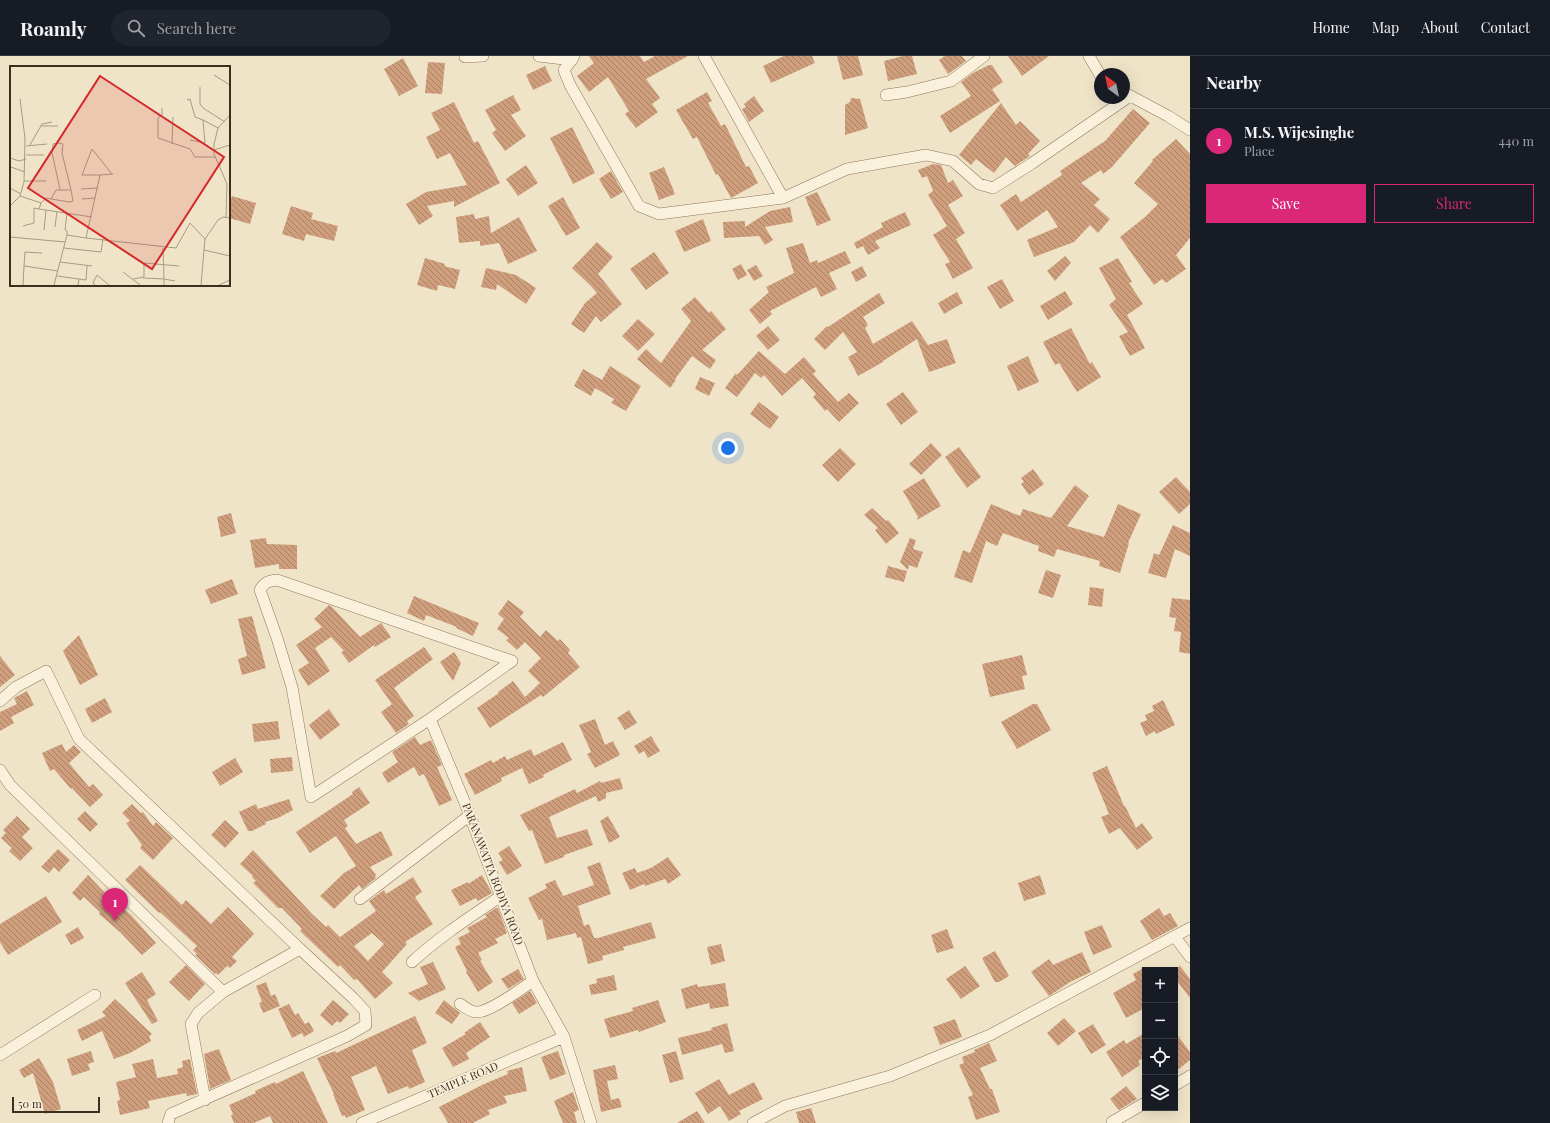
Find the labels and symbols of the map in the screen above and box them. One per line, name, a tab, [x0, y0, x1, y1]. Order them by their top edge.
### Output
inset map	[10, 66, 230, 286]
north arrow	[1094, 68, 1130, 104]
your location	[718, 438, 738, 458]
street label: PARANAWATTA BODIYA ROAD	[459, 801, 528, 947]
pin: 1	[102, 888, 128, 921]
street label: TEMPLE ROAD	[425, 1058, 500, 1101]
scale bar	[12, 1095, 100, 1114]

